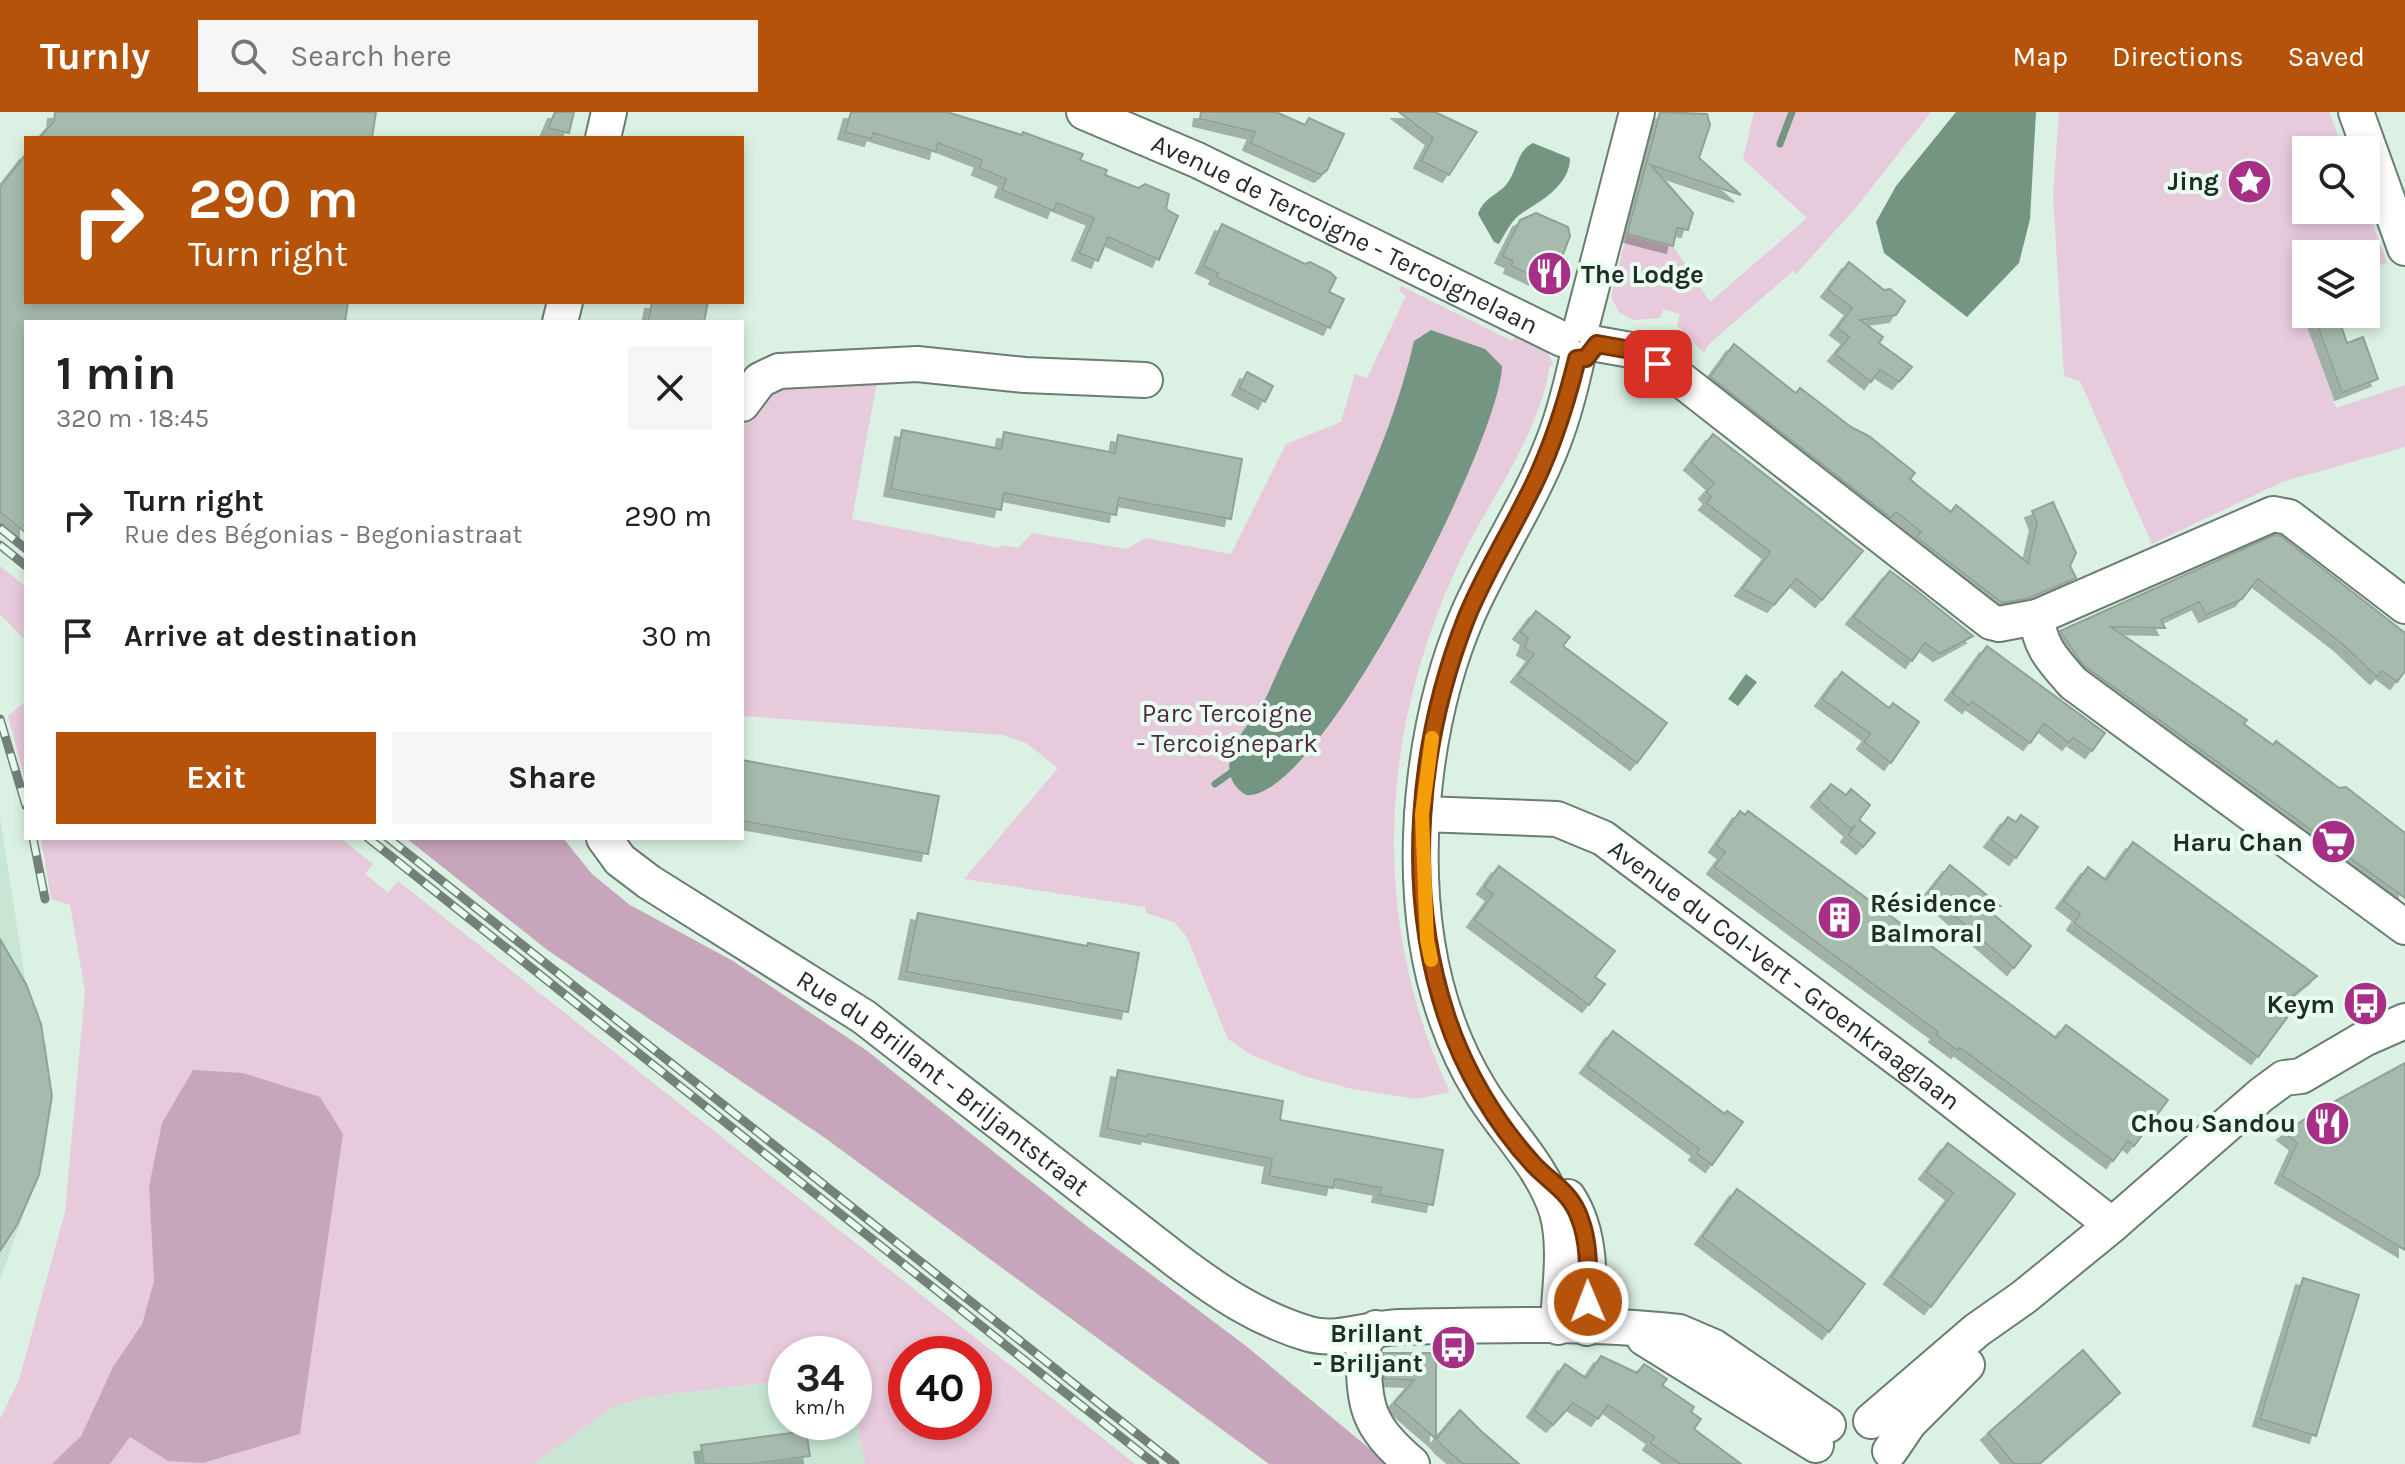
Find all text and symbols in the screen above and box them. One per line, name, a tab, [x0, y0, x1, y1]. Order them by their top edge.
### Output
search box	[198, 20, 758, 92]
text: Turnly	[40, 34, 150, 79]
icon: search	[226, 34, 270, 78]
text: Search here	[290, 38, 452, 74]
text: Map	[2013, 40, 2068, 73]
text: Directions	[2112, 40, 2244, 73]
text: Saved	[2288, 40, 2365, 73]
street label: Avenue de Tercoigne - Tercoignelaan	[1147, 127, 1543, 340]
map controls	[2292, 136, 2380, 328]
button: search	[2292, 136, 2380, 224]
place icon: Jing	[2226, 157, 2274, 205]
text: 290 m	[188, 166, 359, 231]
place label: Jing	[2168, 166, 2219, 197]
icon: right	[56, 168, 160, 272]
text: Turn right	[188, 233, 348, 275]
button: layers	[2292, 240, 2380, 328]
restaurant icon: The Lodge	[1526, 250, 1574, 298]
place label: The Lodge	[1581, 259, 1704, 290]
pin	[1624, 330, 1692, 398]
icon: arrive	[1636, 342, 1680, 386]
text: 1 min	[56, 345, 176, 401]
button: close	[628, 346, 712, 430]
text: 320 m · 18:45	[56, 403, 209, 434]
text: Turn right	[124, 483, 264, 519]
icon: right	[56, 494, 100, 538]
text: 290 m	[624, 498, 712, 534]
text: Rue des Bégonias - Begoniastraat	[124, 519, 522, 550]
icon: arrive	[56, 614, 100, 658]
text: Arrive at destination	[124, 618, 418, 654]
text: 30 m	[641, 618, 712, 654]
park label: Parc Tercoigne - Tercoignepark	[1136, 698, 1318, 759]
button: Exit	[56, 732, 376, 824]
button: Share	[392, 732, 712, 824]
supermarket icon: Haru Chan	[2310, 818, 2358, 866]
place label: Haru Chan	[2172, 827, 2303, 858]
street label: Avenue du Col-Vert - Groenkraaglaan	[1603, 832, 1967, 1116]
place label: Résidence Balmoral	[1870, 888, 1996, 949]
building icon: Résidence Balmoral	[1815, 894, 1863, 942]
street label: Rue du Brillant - Briljantstraat	[791, 963, 1096, 1202]
bus stop icon: Keym	[2342, 980, 2390, 1028]
place label: Keym	[2266, 989, 2335, 1020]
restaurant icon: Chou Sandou	[2303, 1099, 2351, 1147]
place label: Chou Sandou	[2131, 1108, 2296, 1139]
position arrow	[1546, 1260, 1630, 1344]
place label: Brillant - Briljant	[1313, 1318, 1423, 1379]
bus stop icon: Brillant - Briljant	[1430, 1324, 1478, 1372]
speed limit sign: 40	[888, 1336, 992, 1440]
text: 34	[796, 1354, 844, 1401]
text: km/h	[795, 1396, 845, 1419]

